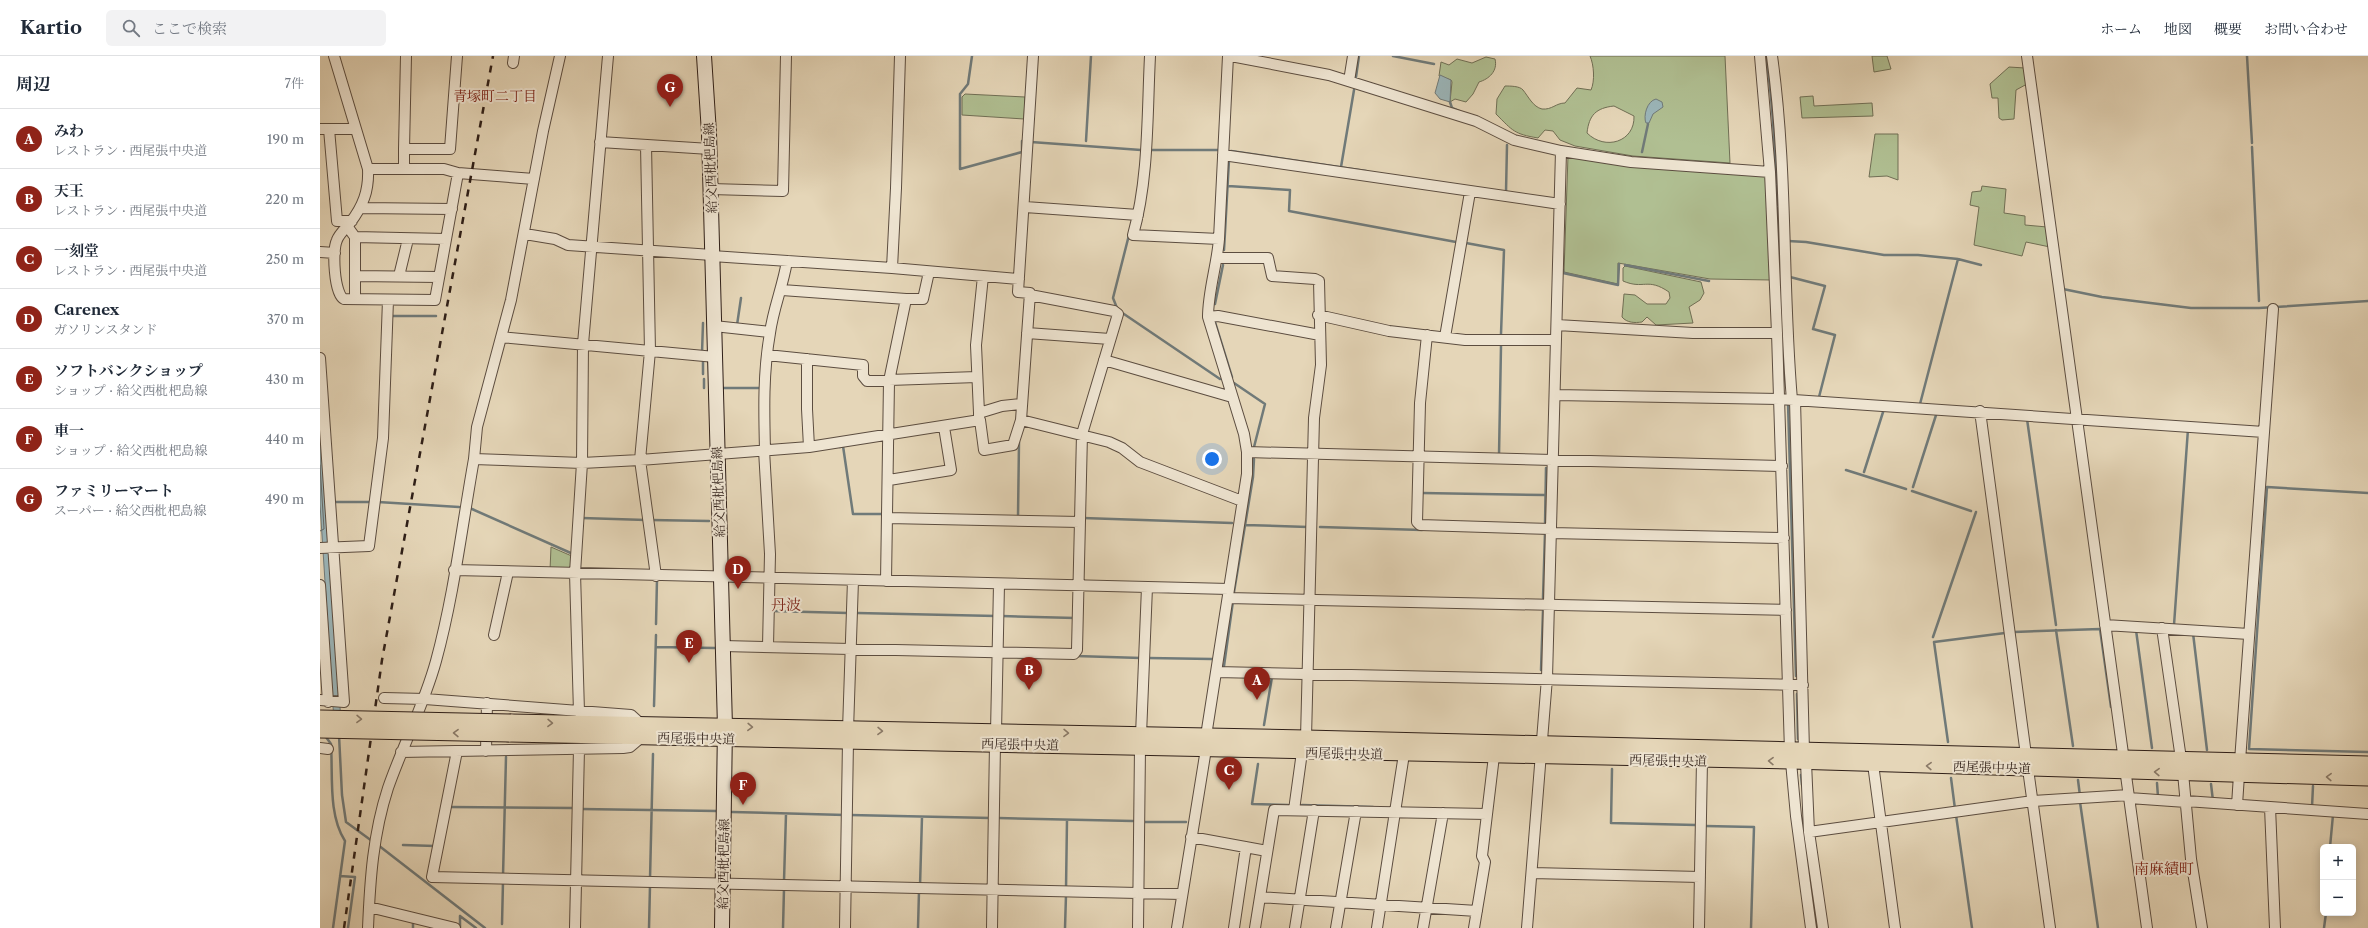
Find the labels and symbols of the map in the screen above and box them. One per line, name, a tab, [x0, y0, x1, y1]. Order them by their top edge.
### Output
pin: G	[657, 74, 683, 107]
district label: 青塚町二丁目	[453, 87, 537, 105]
street label: 給父西枇杷島線	[700, 122, 720, 214]
street label: 給父西枇杷島線	[708, 446, 728, 538]
your location	[1202, 449, 1222, 469]
pin: D	[725, 556, 751, 589]
district label: 丹波	[771, 595, 801, 614]
pin: E	[676, 630, 702, 663]
pin: B	[1016, 657, 1042, 690]
pin: A	[1244, 667, 1270, 700]
one-way arrow	[356, 715, 362, 723]
one-way arrow	[547, 719, 553, 727]
one-way arrow	[747, 723, 753, 732]
one-way arrow	[877, 727, 883, 735]
one-way arrow	[453, 728, 459, 737]
street label: 西尾張中央道	[657, 729, 735, 747]
one-way arrow	[1063, 729, 1069, 737]
street label: 西尾張中央道	[981, 735, 1059, 753]
street label: 西尾張中央道	[1305, 744, 1383, 762]
street label: 西尾張中央道	[1629, 751, 1707, 769]
pin: C	[1216, 757, 1242, 790]
one-way arrow	[1768, 757, 1774, 765]
street label: 西尾張中央道	[1953, 758, 2031, 776]
one-way arrow	[1926, 761, 1932, 770]
one-way arrow	[2154, 768, 2160, 777]
pin: F	[730, 772, 756, 805]
one-way arrow	[2326, 773, 2332, 781]
street label: 給父西枇杷島線	[714, 818, 732, 910]
district label: 南麻績町	[2134, 859, 2194, 878]

